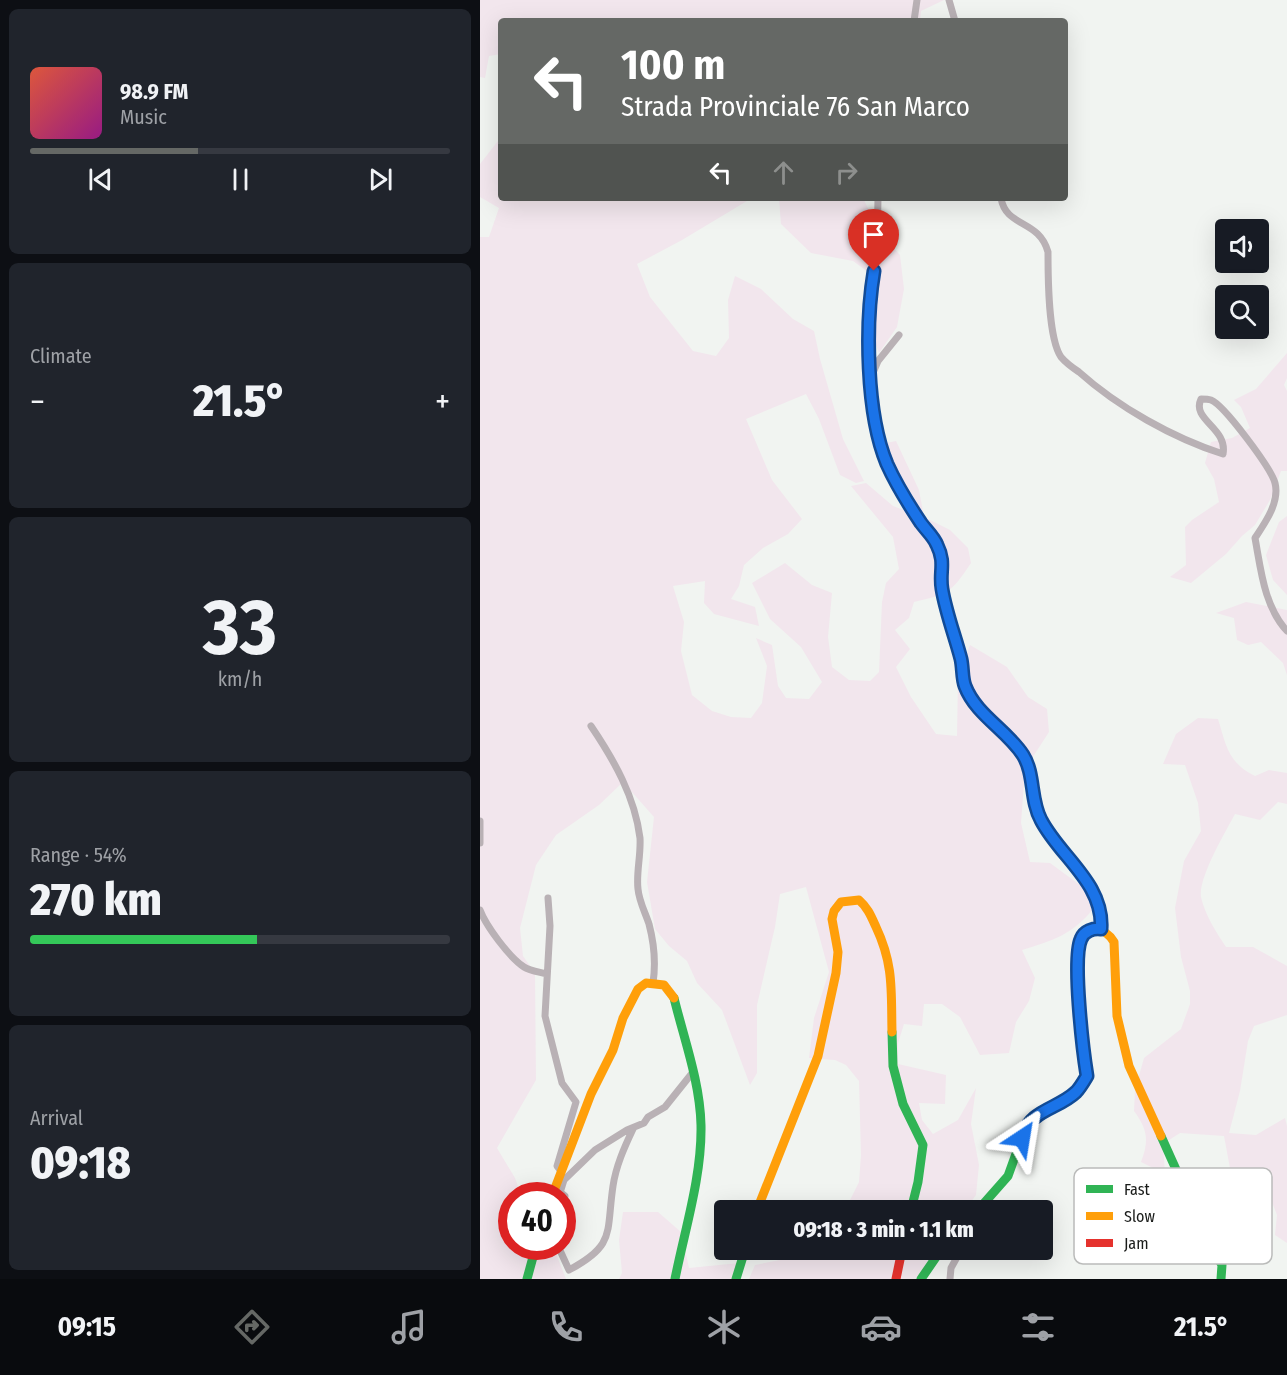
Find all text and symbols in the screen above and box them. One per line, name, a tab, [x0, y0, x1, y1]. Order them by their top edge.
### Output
text: 100 m	[621, 40, 725, 90]
icon: left	[522, 42, 600, 120]
text: 98.9 FM	[120, 78, 188, 105]
text: Strada Provinciale 76 San Marco	[621, 91, 970, 123]
text: Music	[120, 105, 167, 129]
icon: left	[704, 156, 737, 189]
icon: ahead	[767, 156, 800, 189]
icon: right	[830, 156, 863, 189]
icon: previous	[84, 163, 117, 196]
icon: pause	[224, 163, 257, 196]
icon: next	[364, 163, 397, 196]
pin	[848, 209, 899, 271]
icon: arrive	[857, 218, 890, 251]
map controls	[1215, 219, 1269, 339]
button: sound	[1215, 219, 1269, 273]
button: search	[1215, 285, 1269, 339]
text: Climate	[30, 344, 92, 368]
text: 21.5°	[193, 374, 287, 428]
text: −	[30, 382, 45, 422]
text: +	[435, 382, 450, 422]
text: 33	[203, 581, 277, 675]
text: km/h	[218, 667, 262, 691]
text: Range · 54%	[30, 843, 127, 867]
text: 270 km	[30, 873, 162, 927]
text: Arrival	[30, 1106, 83, 1130]
position arrow	[990, 1106, 1054, 1170]
text: 09:18	[30, 1136, 131, 1190]
legend	[1074, 1168, 1272, 1264]
text: Fast	[1124, 1180, 1151, 1199]
speed limit sign: 40	[498, 1182, 576, 1260]
text: Slow	[1124, 1207, 1155, 1226]
text: 09:18 · 3 min · 1.1 km	[793, 1216, 974, 1243]
text: Jam	[1124, 1234, 1149, 1253]
icon: directions	[231, 1306, 273, 1348]
icon: music	[388, 1306, 430, 1348]
icon: phone	[545, 1306, 587, 1348]
icon: climate	[703, 1306, 745, 1348]
icon: car	[860, 1306, 902, 1348]
icon: filters	[1017, 1306, 1059, 1348]
text: 09:15	[58, 1311, 116, 1343]
text: 21.5°	[1174, 1311, 1229, 1343]

